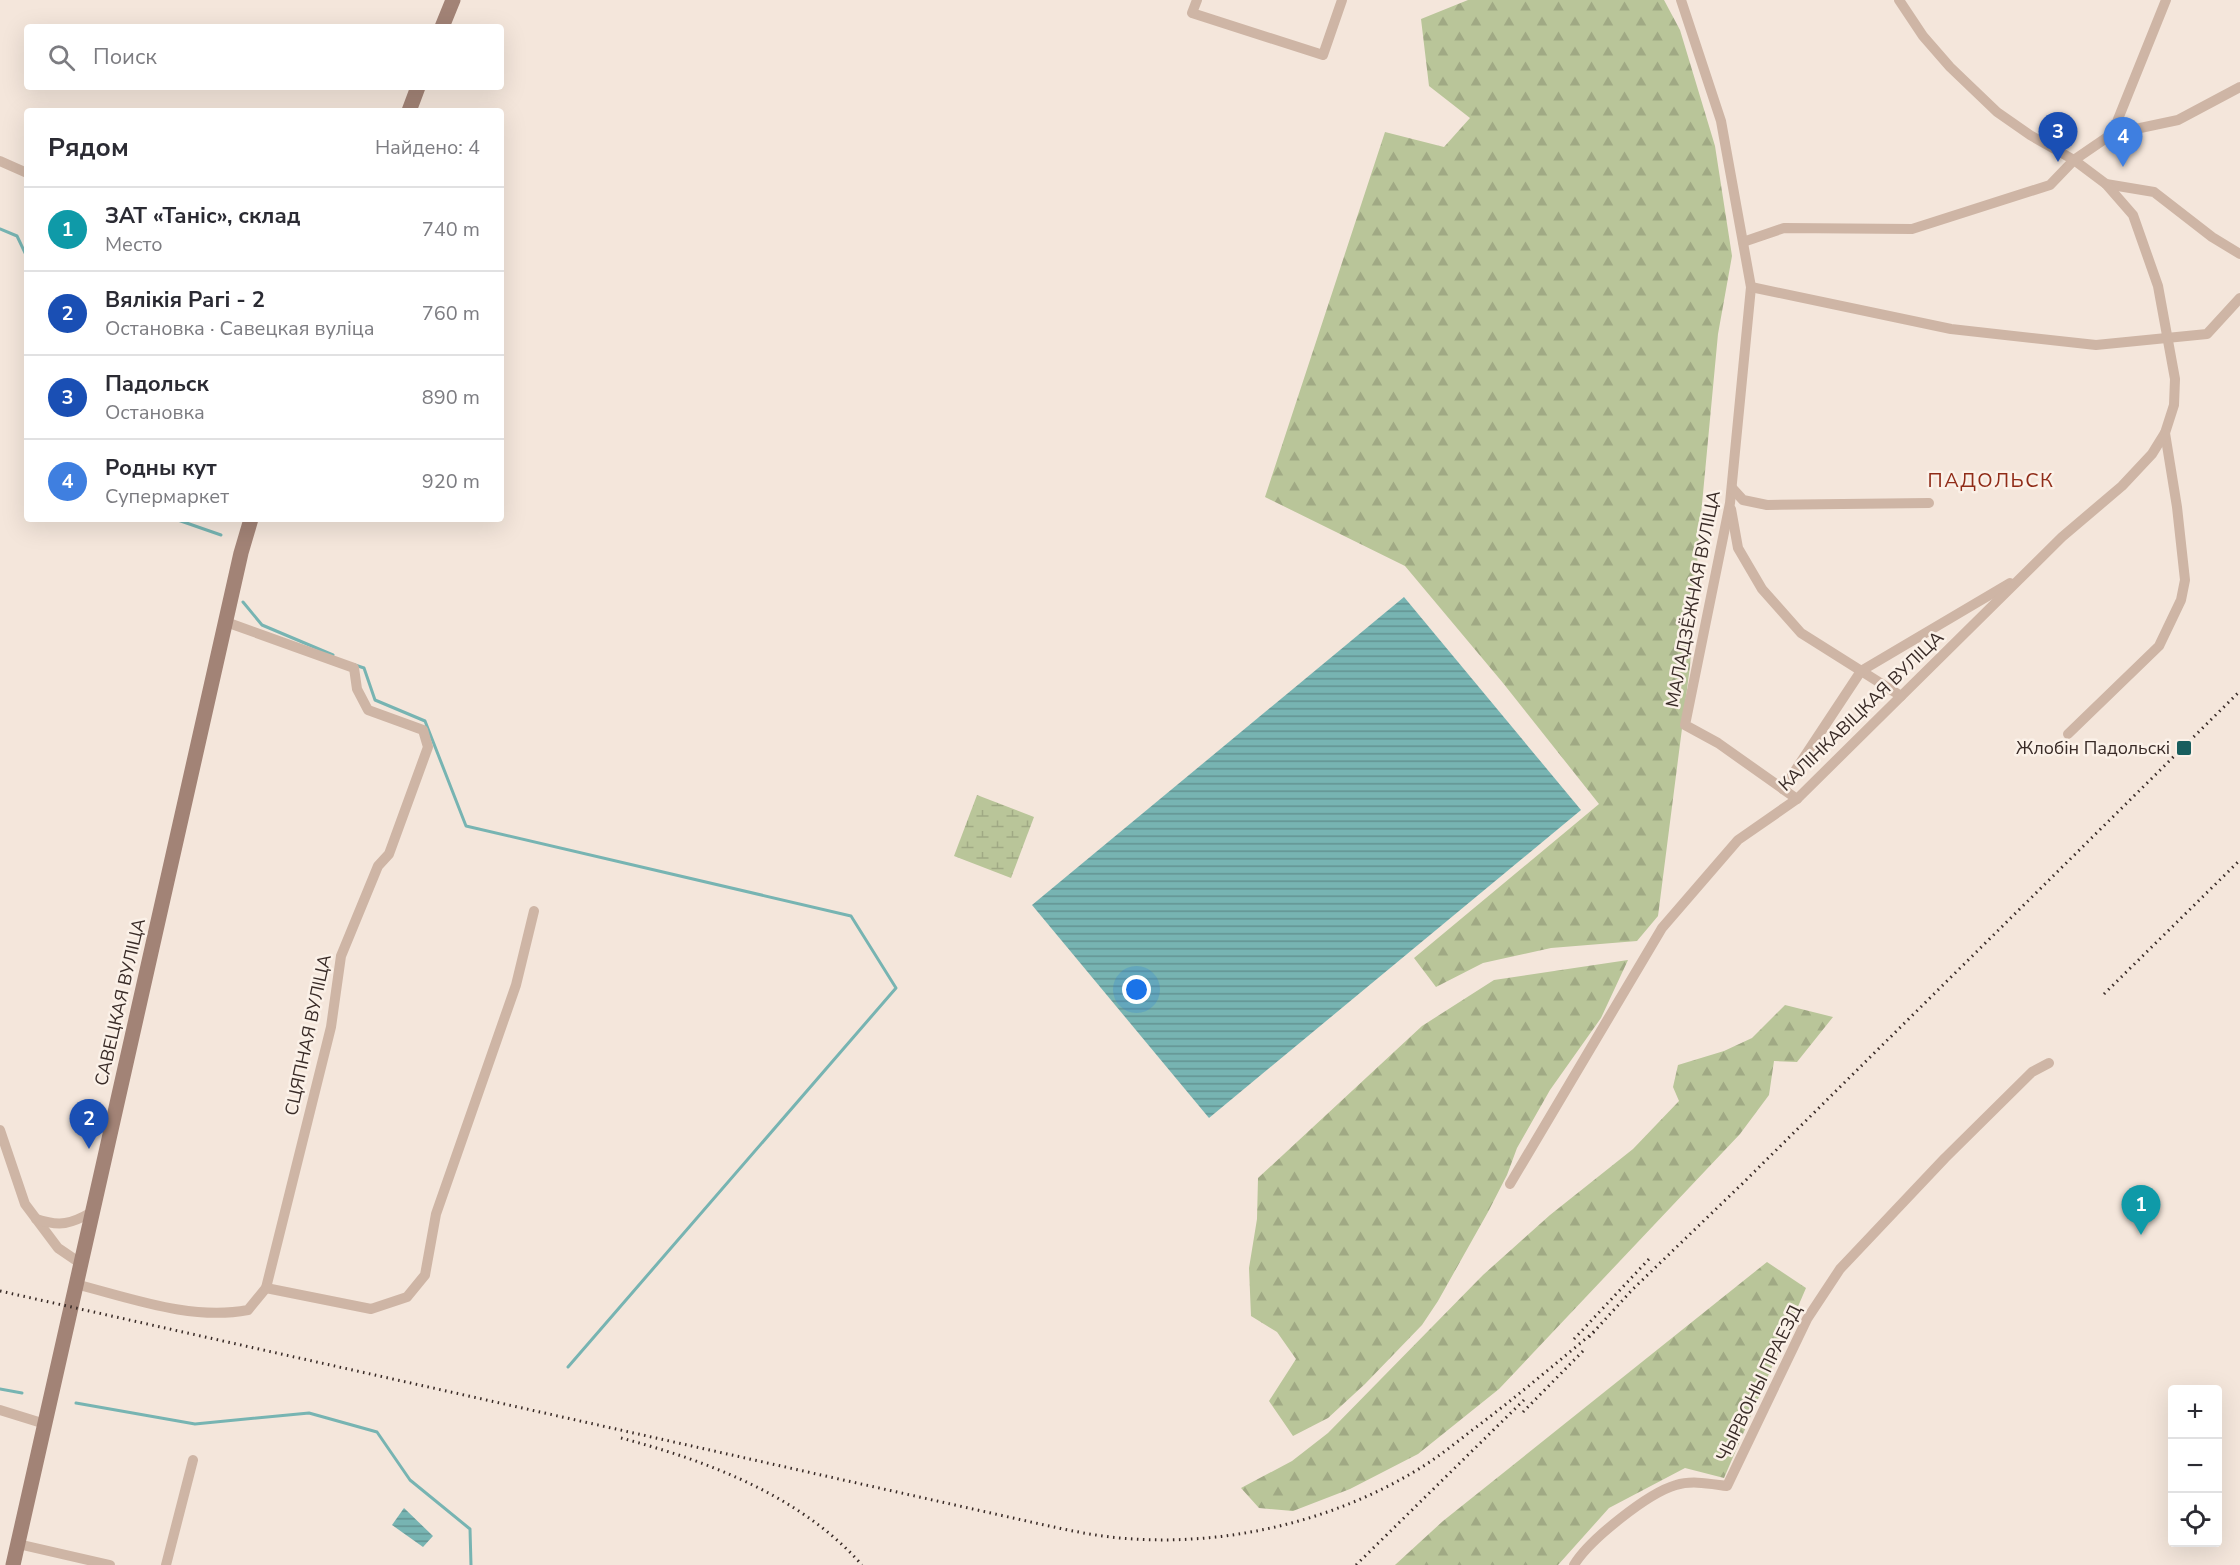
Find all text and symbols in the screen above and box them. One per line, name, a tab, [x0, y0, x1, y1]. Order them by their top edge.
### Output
search box	[24, 24, 504, 90]
icon: search	[45, 41, 78, 74]
text: Поиск	[93, 42, 157, 72]
pin: 3	[2038, 112, 2078, 162]
pin: 4	[2104, 118, 2142, 167]
text: Рядом	[48, 130, 129, 165]
text: Найдено: 4	[375, 134, 480, 161]
text: ЗАТ «Таніс», склад	[105, 201, 300, 231]
text: 1	[62, 216, 74, 243]
text: 740 m	[422, 216, 480, 243]
text: Место	[105, 231, 163, 258]
text: Вялікія Рагі - 2	[105, 285, 265, 315]
text: 2	[62, 300, 74, 327]
text: 760 m	[422, 300, 480, 327]
text: Остановка · Савецкая вуліца	[105, 315, 374, 342]
text: Падольск	[105, 369, 209, 399]
text: 3	[62, 384, 74, 411]
text: 890 m	[422, 384, 480, 411]
text: Остановка	[105, 399, 205, 426]
text: Родны кут	[105, 453, 217, 483]
district label: ПАДОЛЬСК	[1928, 467, 2054, 494]
text: 4	[62, 468, 74, 495]
text: 920 m	[422, 468, 480, 495]
text: Супермаркет	[105, 483, 229, 510]
street label: МАЛАДЗЁЖНАЯ ВУЛІЦА	[1660, 489, 1726, 709]
street label: КАЛІНКАВІЦКАЯ ВУЛІЦА	[1773, 626, 1949, 796]
place label: Жлобін Падольскі	[2016, 736, 2170, 760]
marker: Жлобін Падольскі	[2175, 739, 2193, 757]
street label: САВЕЦКАЯ ВУЛІЦА	[89, 916, 151, 1088]
street label: СЦЯПНАЯ ВУЛІЦА	[279, 952, 337, 1118]
your location	[1122, 975, 1151, 1004]
pin: 2	[70, 1100, 109, 1149]
pin: 1	[2122, 1186, 2160, 1235]
street label: ЧЫРВОНЫ ПРАЕЗД	[1711, 1301, 1807, 1465]
map controls	[2168, 1385, 2222, 1547]
button: +	[2168, 1385, 2222, 1439]
button: −	[2168, 1439, 2222, 1493]
button: locate	[2168, 1493, 2222, 1547]

